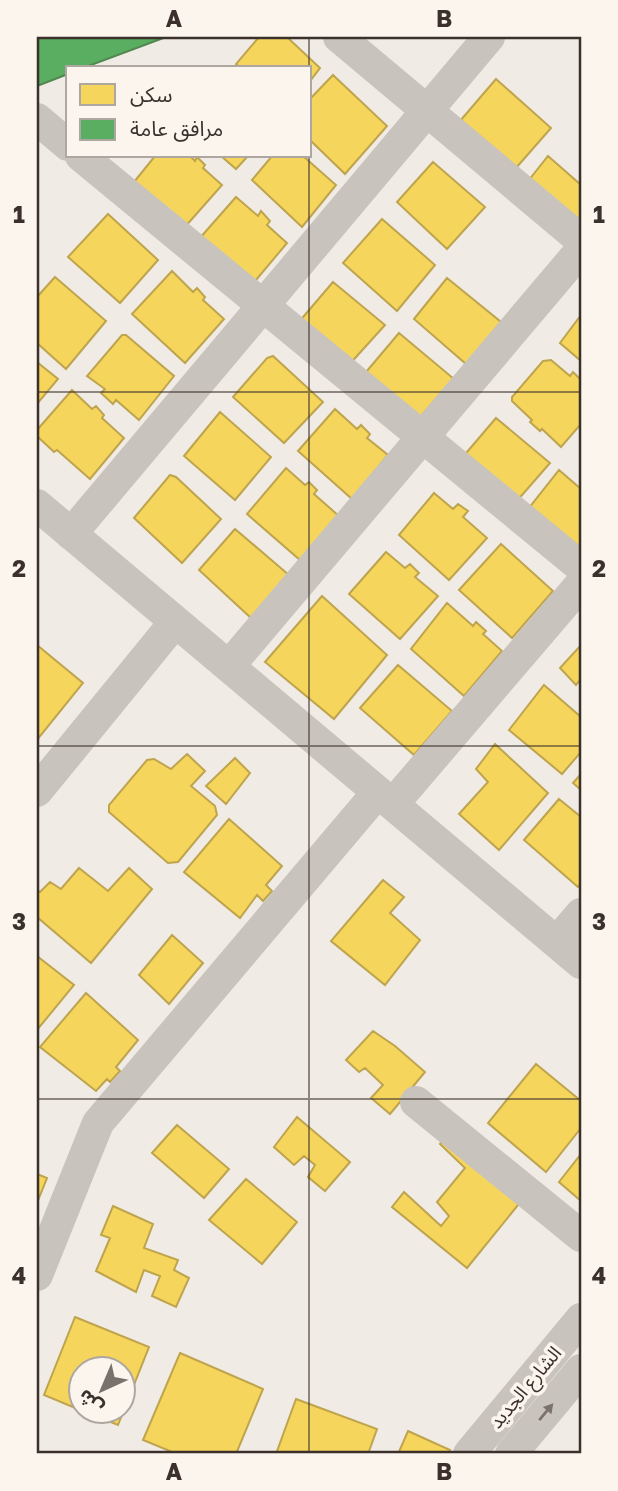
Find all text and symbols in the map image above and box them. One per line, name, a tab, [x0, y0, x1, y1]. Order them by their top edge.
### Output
text: A	[166, 4, 183, 32]
text: B	[436, 4, 452, 32]
legend	[66, 66, 312, 158]
text: سكن	[130, 81, 172, 107]
text: مرافق عامة	[130, 115, 223, 142]
text: 1	[13, 200, 25, 228]
text: 1	[593, 200, 605, 228]
text: 2	[12, 554, 26, 582]
text: 2	[592, 554, 606, 582]
text: 3	[12, 907, 26, 935]
text: 3	[592, 907, 606, 935]
text: 4	[12, 1261, 26, 1289]
text: 4	[592, 1261, 606, 1289]
street label: الشارع الجديد	[484, 1341, 568, 1434]
north arrow	[66, 1354, 136, 1424]
text: ش	[72, 1385, 107, 1420]
one-way arrow	[538, 1403, 554, 1421]
text: A	[166, 1457, 183, 1485]
text: B	[436, 1457, 452, 1485]

